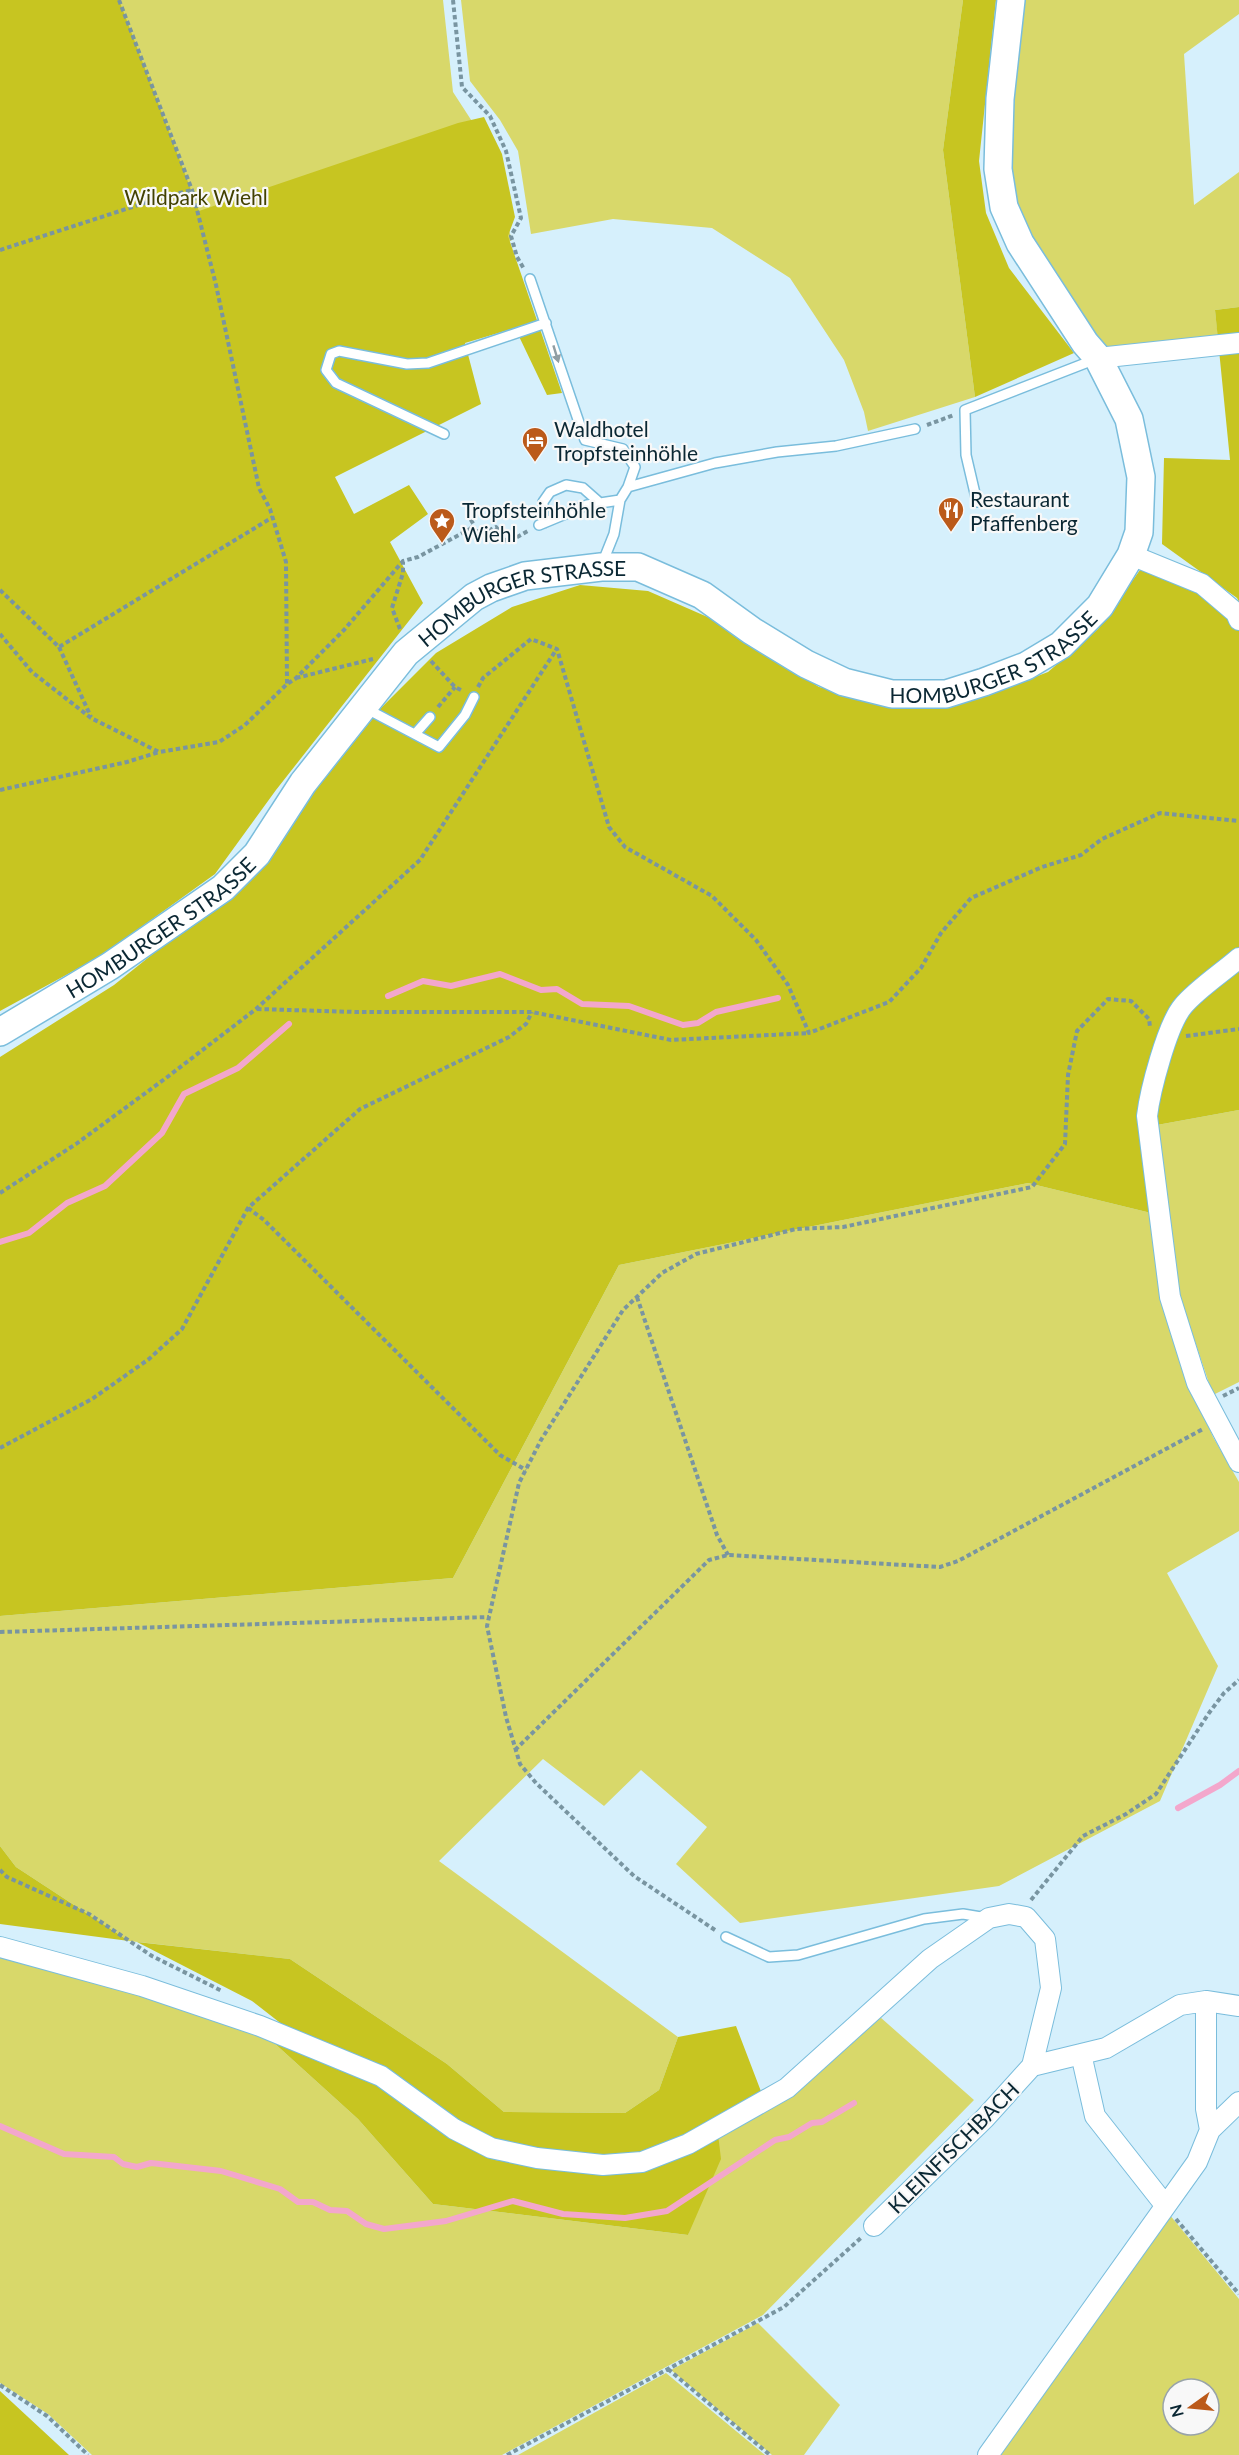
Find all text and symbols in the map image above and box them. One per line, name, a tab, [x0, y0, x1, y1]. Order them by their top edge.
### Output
park label: Wildpark Wiehl	[124, 184, 268, 209]
one-way arrow	[552, 345, 561, 363]
place label: Waldhotel Tropfsteinhöhle	[554, 416, 698, 465]
hotel icon: Waldhotel Tropfsteinhöhle	[520, 425, 550, 463]
place label: Restaurant Pfaffenberg	[970, 486, 1078, 535]
restaurant icon: Restaurant Pfaffenberg	[936, 495, 966, 533]
place label: Tropfsteinhöhle Wiehl	[462, 497, 606, 546]
place icon: Tropfsteinhöhle Wiehl	[427, 506, 457, 544]
street label: HOMBURGER STRASSE	[412, 554, 626, 651]
street label: HOMBURGER STRASSE	[889, 605, 1101, 707]
street label: HOMBURGER STRASSE	[61, 851, 260, 1002]
street label: KLEINFISCHBACH	[882, 2076, 1024, 2218]
north arrow	[1161, 2377, 1221, 2437]
text: N	[1165, 2403, 1187, 2419]

